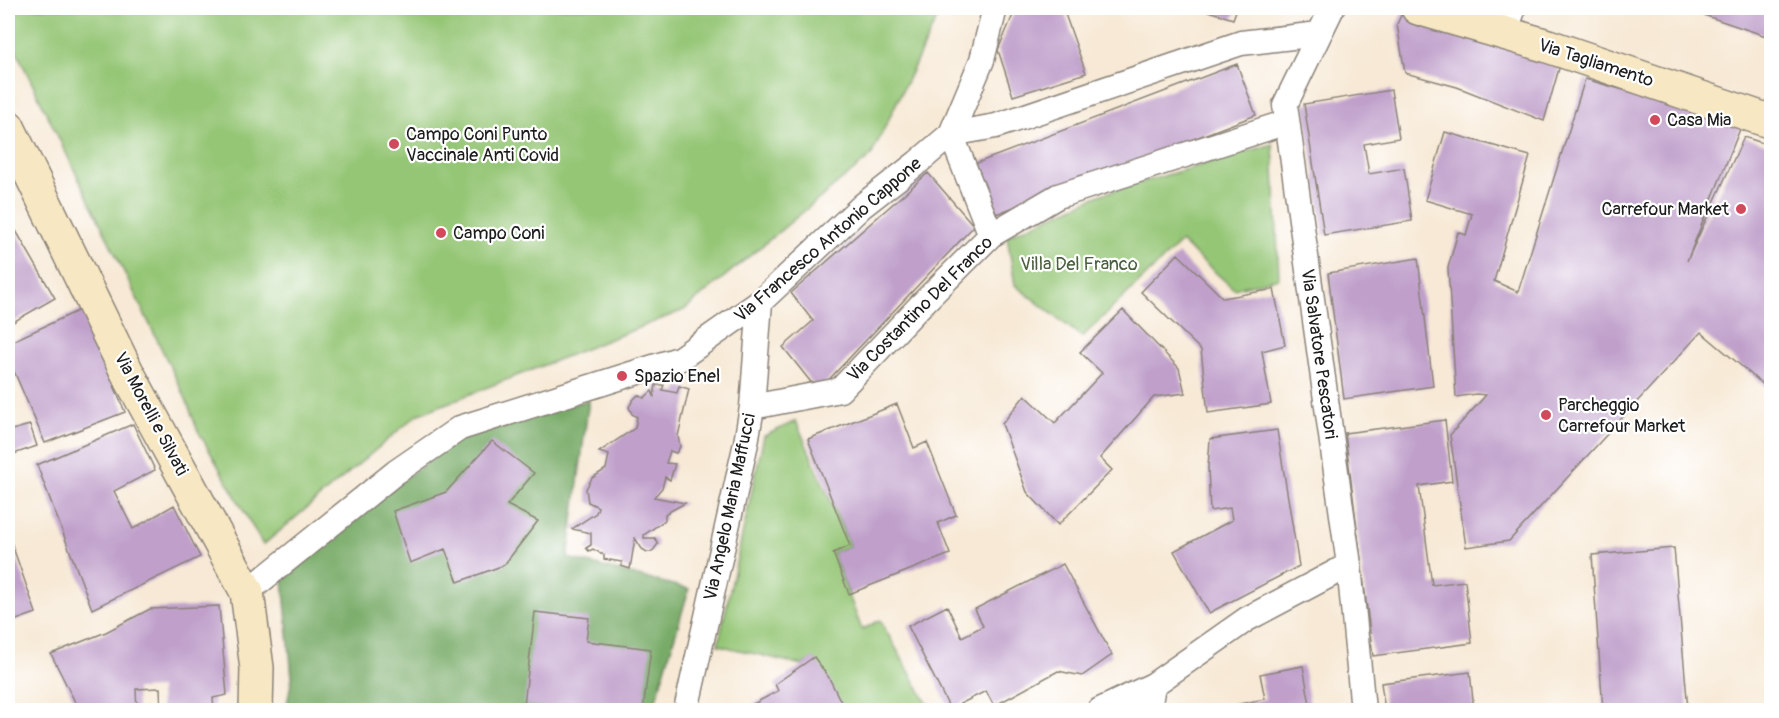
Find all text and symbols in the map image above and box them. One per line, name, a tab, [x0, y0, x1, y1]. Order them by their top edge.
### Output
street label: Via Tagliamento	[1535, 34, 1657, 93]
place label: Casa Mia	[1667, 109, 1731, 132]
marker: Casa Mia	[1648, 113, 1662, 127]
place label: Campo Coni Punto Vaccinale Anti Covid	[406, 123, 559, 167]
marker: Campo Coni Punto Vaccinale Anti Covid	[387, 137, 401, 151]
street label: Via Francesco Antonio Cappone	[730, 152, 926, 328]
place label: Carrefour Market	[1601, 198, 1730, 221]
marker: Carrefour Market	[1734, 202, 1748, 216]
place label: Campo Coni	[453, 222, 545, 245]
marker: Campo Coni	[434, 226, 448, 240]
street label: Via Costantino Del Franco	[842, 231, 998, 387]
park label: Villa Del Franco	[1020, 253, 1138, 276]
street label: Via Salvatore Pescatori	[1296, 267, 1342, 441]
street label: Via Morelli e Silvati	[109, 348, 193, 480]
place label: Spazio Enel	[634, 365, 720, 388]
marker: Spazio Enel	[615, 369, 629, 383]
place label: Parcheggio Carrefour Market	[1558, 394, 1686, 438]
marker: Parcheggio Carrefour Market	[1539, 408, 1553, 422]
street label: Via Angelo Maria Maffucci	[699, 411, 761, 603]

